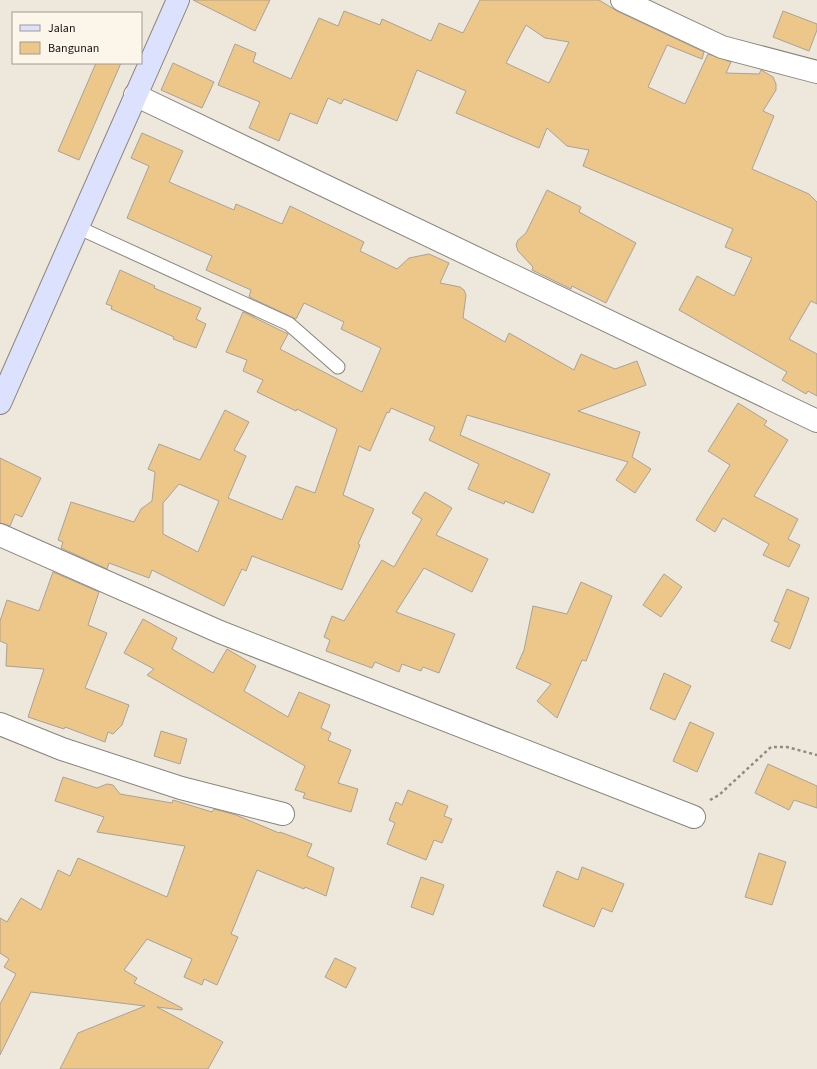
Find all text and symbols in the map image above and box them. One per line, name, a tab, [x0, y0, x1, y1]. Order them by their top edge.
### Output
legend	[12, 12, 142, 64]
text: Jalan	[48, 20, 75, 37]
text: Bangunan	[48, 40, 99, 57]

